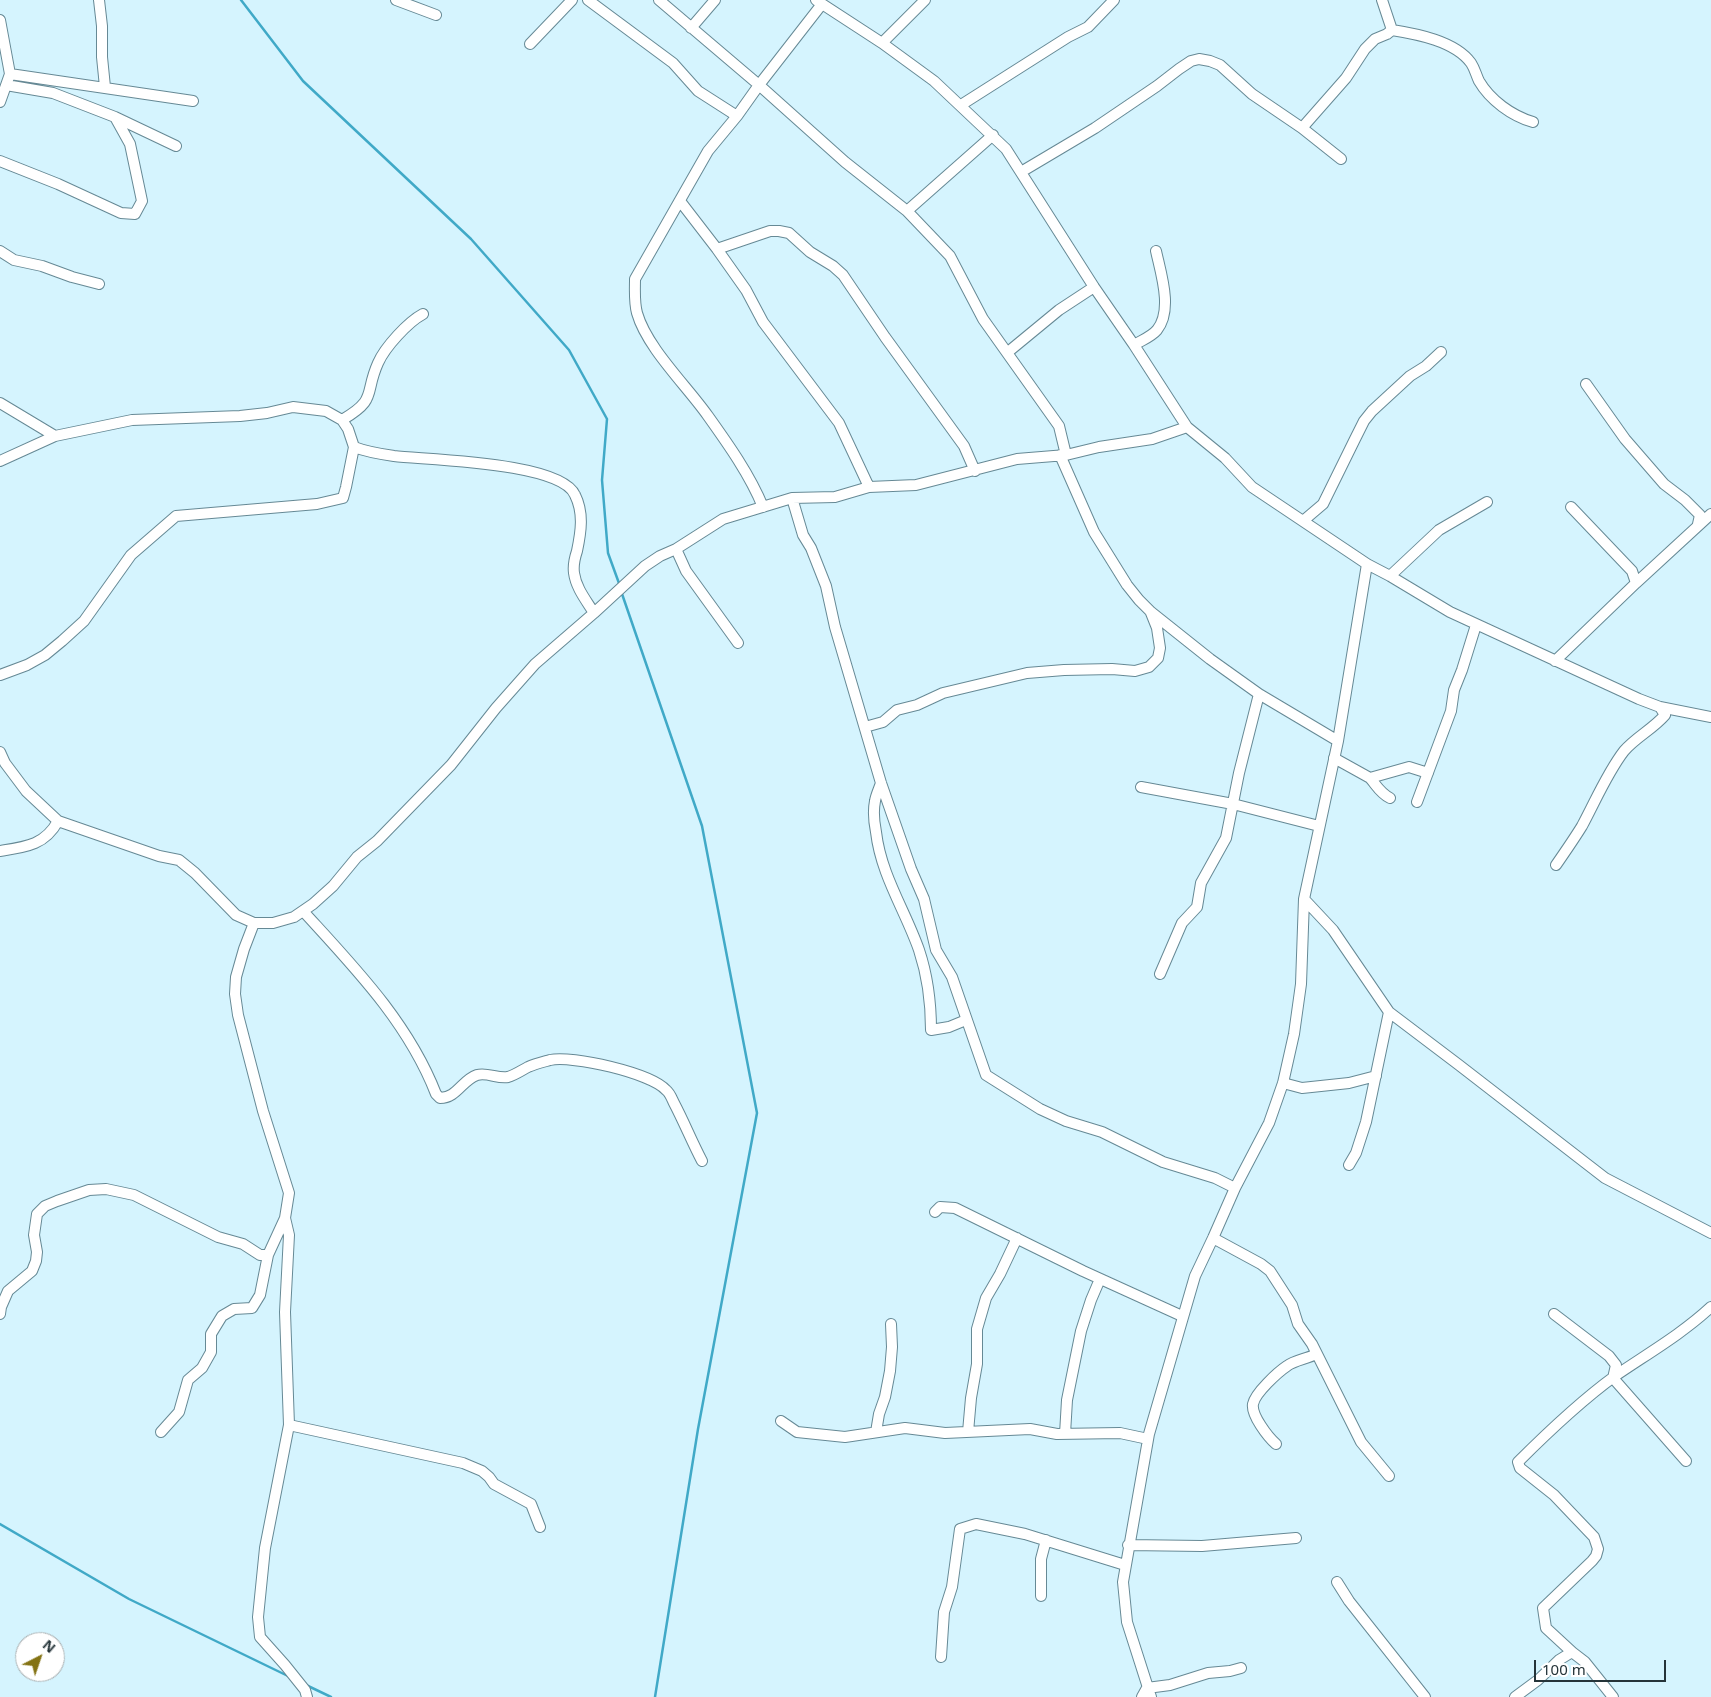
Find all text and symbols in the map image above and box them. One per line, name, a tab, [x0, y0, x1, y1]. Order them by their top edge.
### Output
north arrow	[15, 1632, 65, 1682]
text: N	[39, 1635, 60, 1657]
scale bar	[1536, 1650, 1668, 1682]
text: 100 m	[1542, 1659, 1586, 1679]

